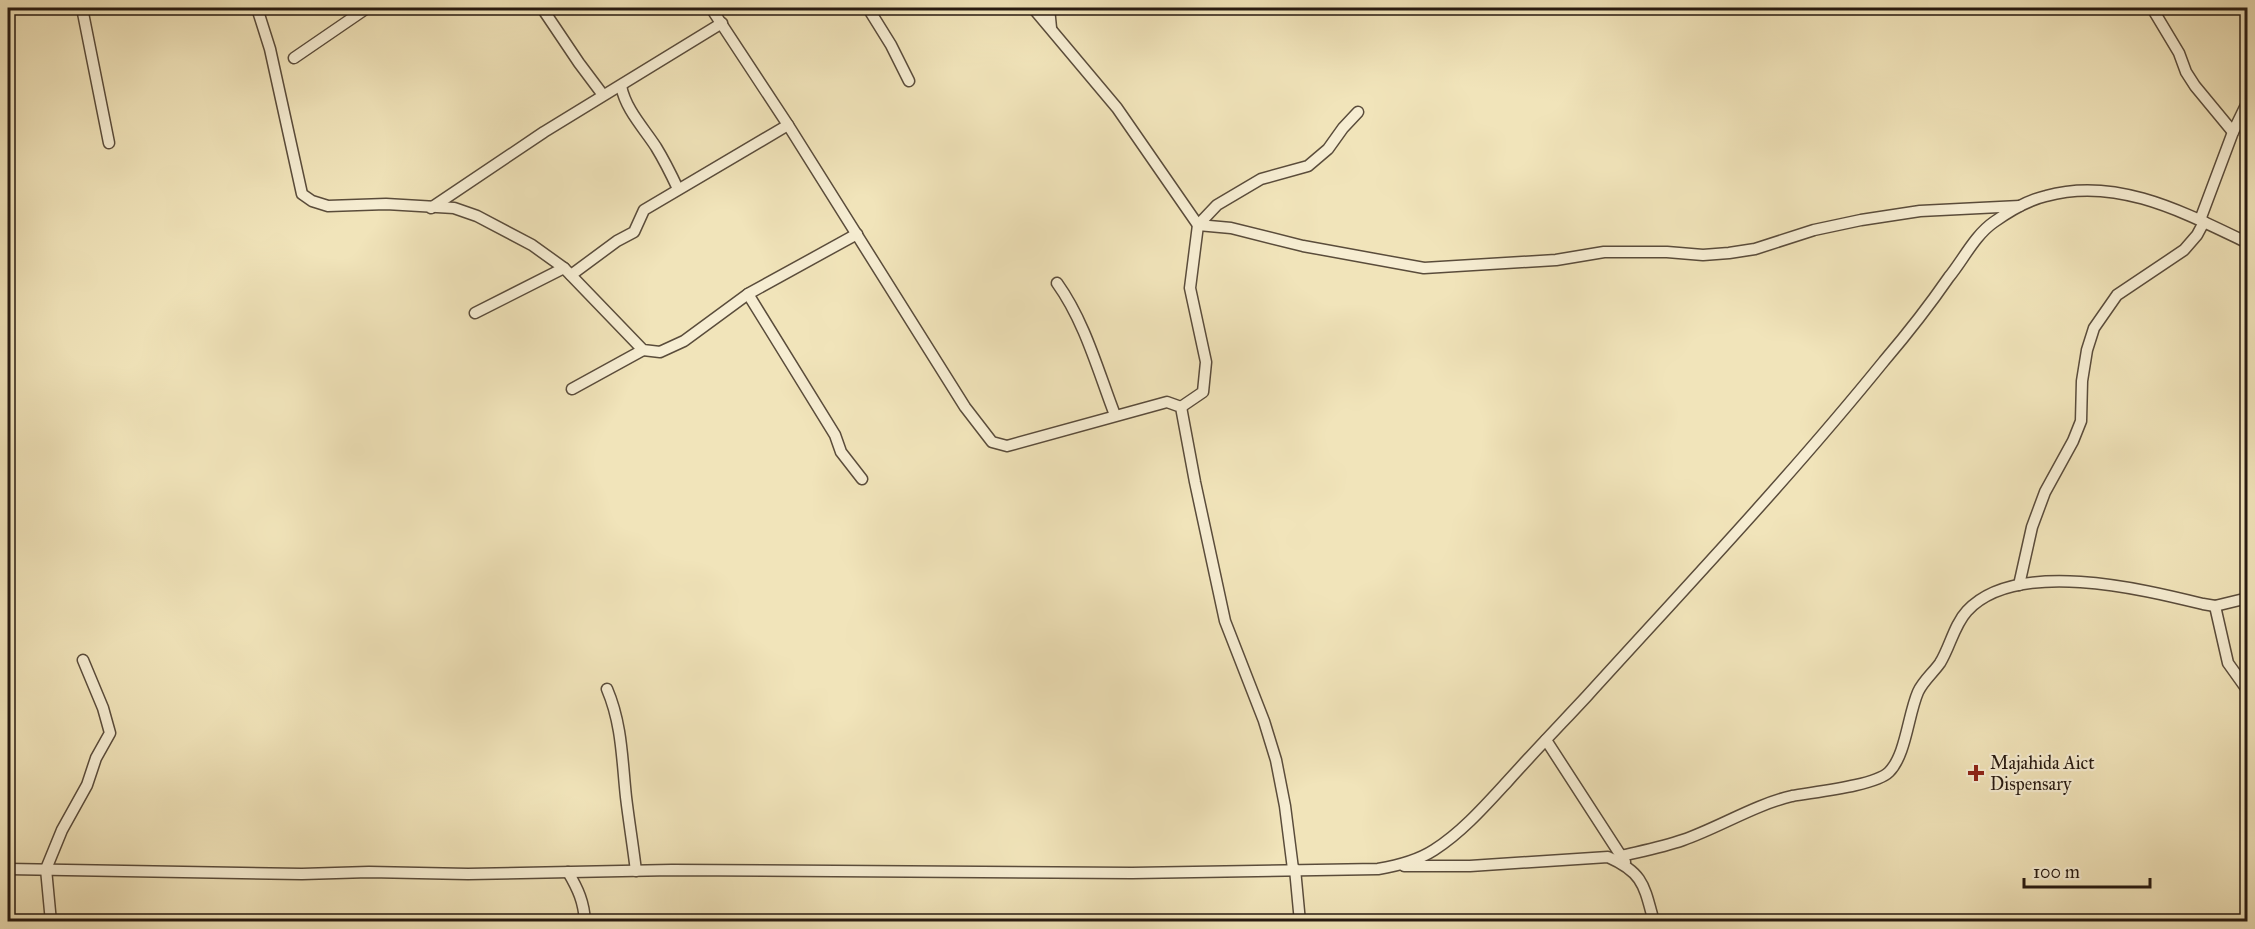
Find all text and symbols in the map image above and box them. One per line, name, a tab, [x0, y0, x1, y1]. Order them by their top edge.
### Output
place label: Majahida Aict Dispensary	[1990, 752, 2095, 795]
marker: Majahida Aict Dispensary	[1967, 764, 1985, 782]
scale bar	[2024, 851, 2150, 889]
text: 100 m	[2033, 861, 2080, 883]

